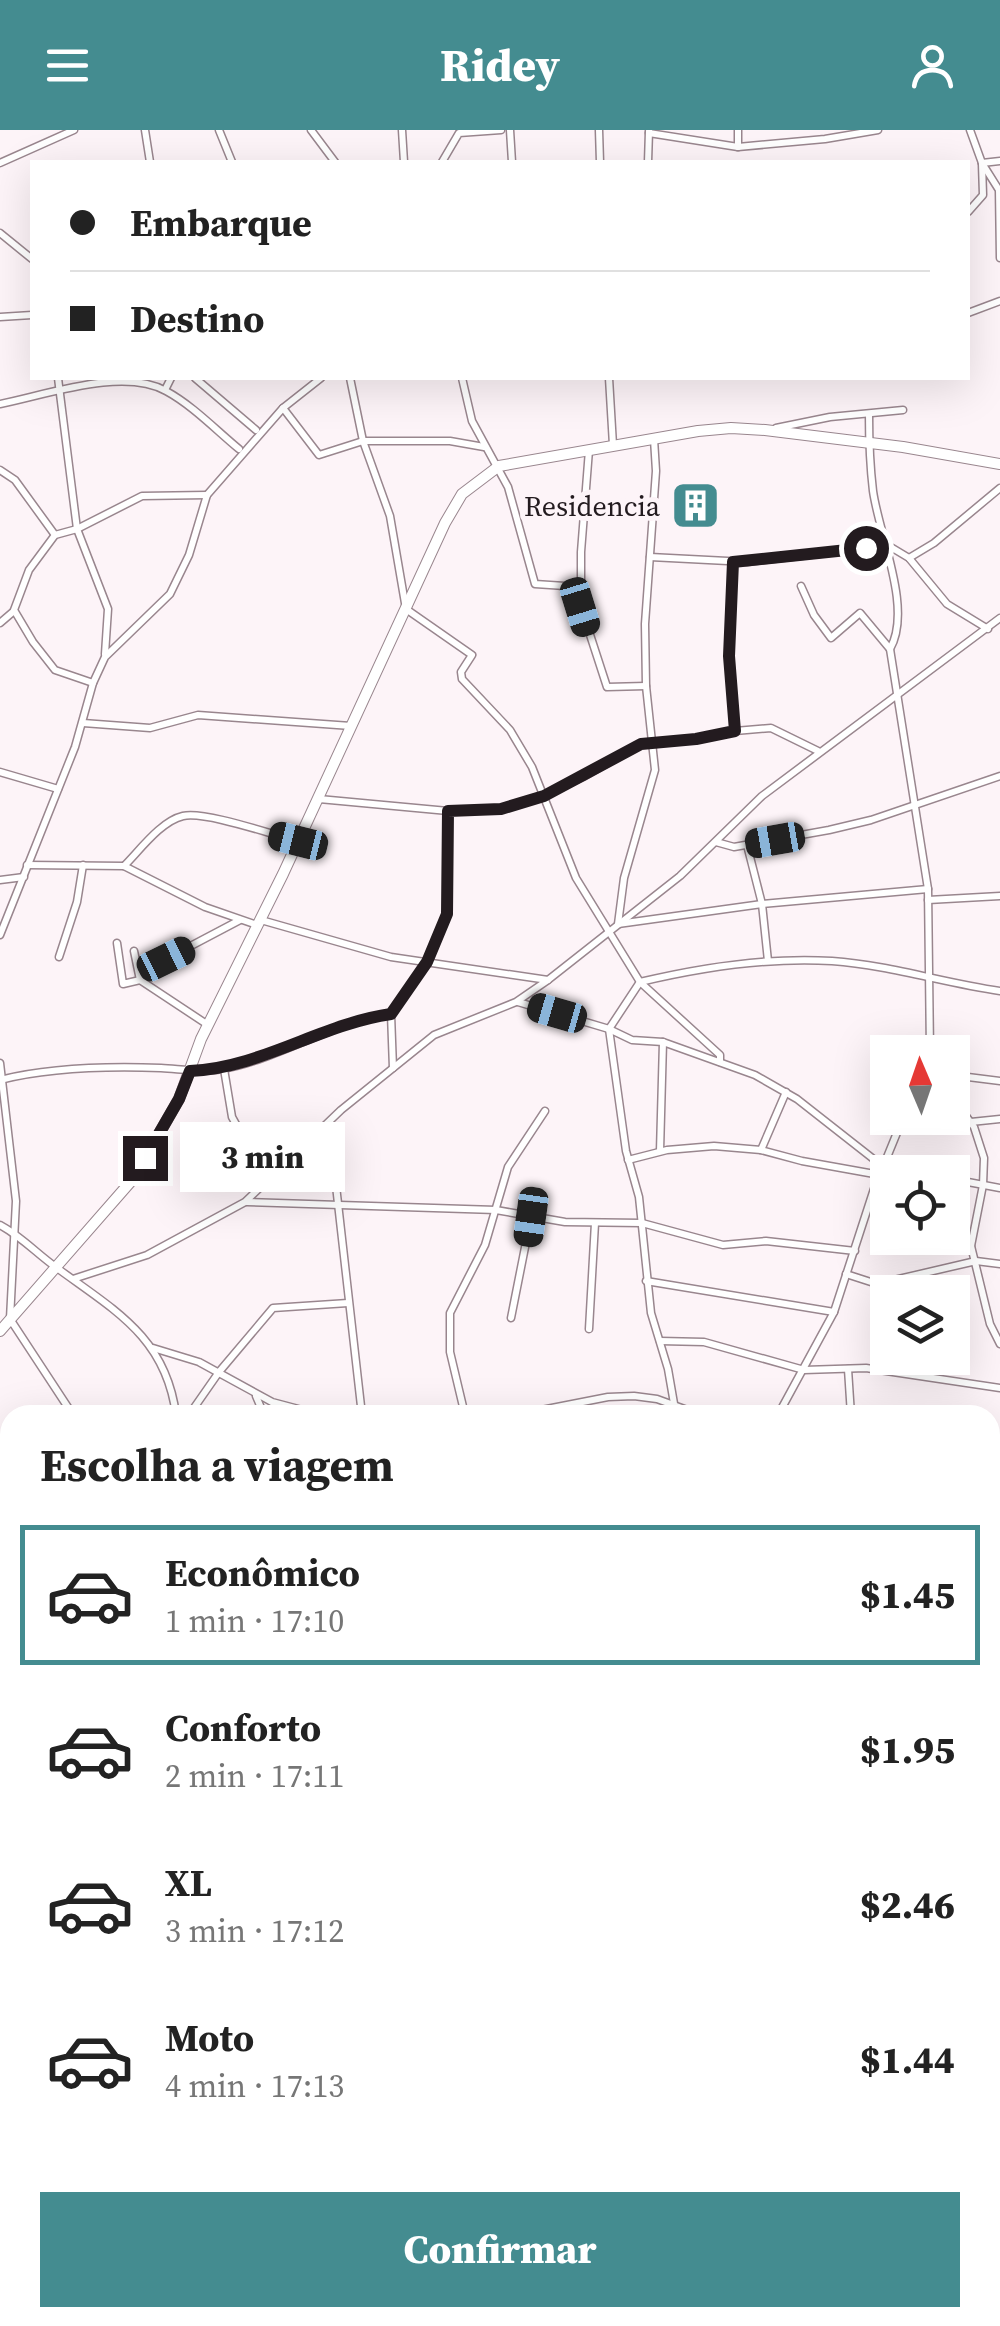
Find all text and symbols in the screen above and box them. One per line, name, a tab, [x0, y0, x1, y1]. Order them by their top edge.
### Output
text: Ridey	[440, 34, 560, 96]
icon: menu	[40, 38, 95, 93]
icon: person	[905, 38, 960, 93]
text: Embarque	[130, 197, 312, 249]
text: Destino	[130, 293, 264, 345]
building icon: Residencia	[669, 480, 721, 532]
place label: Residencia	[524, 487, 661, 525]
route start	[844, 526, 889, 571]
car	[557, 574, 603, 640]
car	[265, 819, 331, 863]
car	[743, 820, 807, 860]
car	[132, 932, 200, 986]
car	[524, 990, 590, 1036]
north arrow	[870, 1035, 970, 1135]
map controls	[870, 1035, 970, 1375]
callout: 3 min	[180, 1123, 345, 1193]
text: 3 min	[221, 1135, 304, 1179]
route end	[123, 1136, 168, 1181]
button: locate	[870, 1155, 970, 1255]
car	[512, 1185, 550, 1249]
button: layers	[870, 1275, 970, 1375]
text: Escolha a viagem	[40, 1434, 394, 1496]
text: Econômico	[165, 1547, 360, 1599]
icon: car	[45, 1550, 135, 1640]
text: $1.45	[860, 1569, 955, 1621]
text: 1 min · 17:10	[165, 1599, 344, 1643]
text: Conforto	[165, 1702, 321, 1754]
icon: car	[45, 1705, 135, 1795]
text: $1.95	[860, 1724, 955, 1776]
text: 2 min · 17:11	[165, 1754, 344, 1798]
text: XL	[165, 1857, 212, 1909]
icon: car	[45, 1860, 135, 1950]
text: $2.46	[860, 1879, 955, 1931]
text: 3 min · 17:12	[165, 1909, 344, 1953]
text: Moto	[165, 2012, 254, 2064]
icon: car	[45, 2015, 135, 2105]
text: $1.44	[860, 2034, 955, 2086]
text: 4 min · 17:13	[165, 2064, 344, 2108]
button: Confirmar	[40, 2192, 960, 2307]

